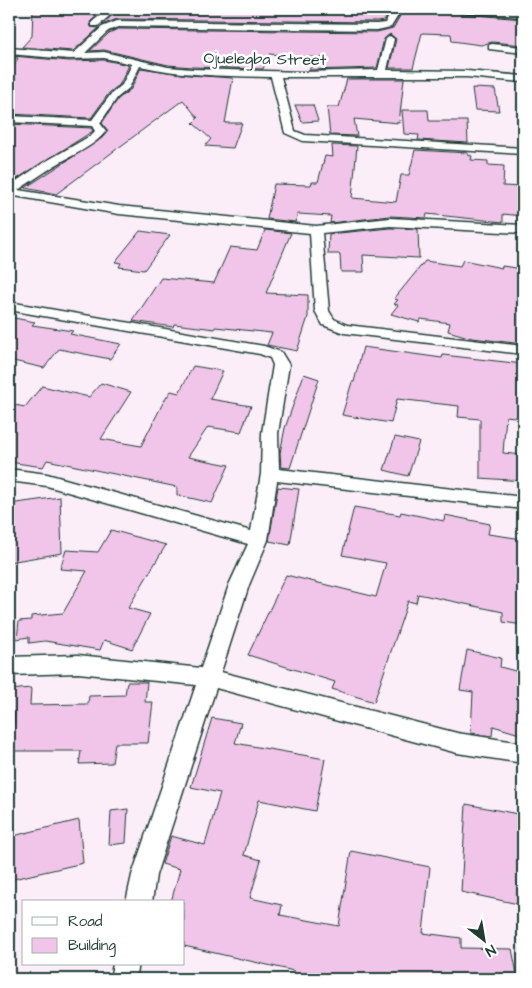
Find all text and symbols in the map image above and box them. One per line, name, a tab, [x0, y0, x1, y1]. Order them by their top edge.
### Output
street label: Ojuelegba Street	[203, 47, 327, 72]
legend	[22, 900, 185, 966]
text: Road	[68, 911, 103, 932]
north arrow	[460, 916, 510, 966]
text: Building	[68, 935, 116, 957]
text: N	[481, 939, 499, 961]

